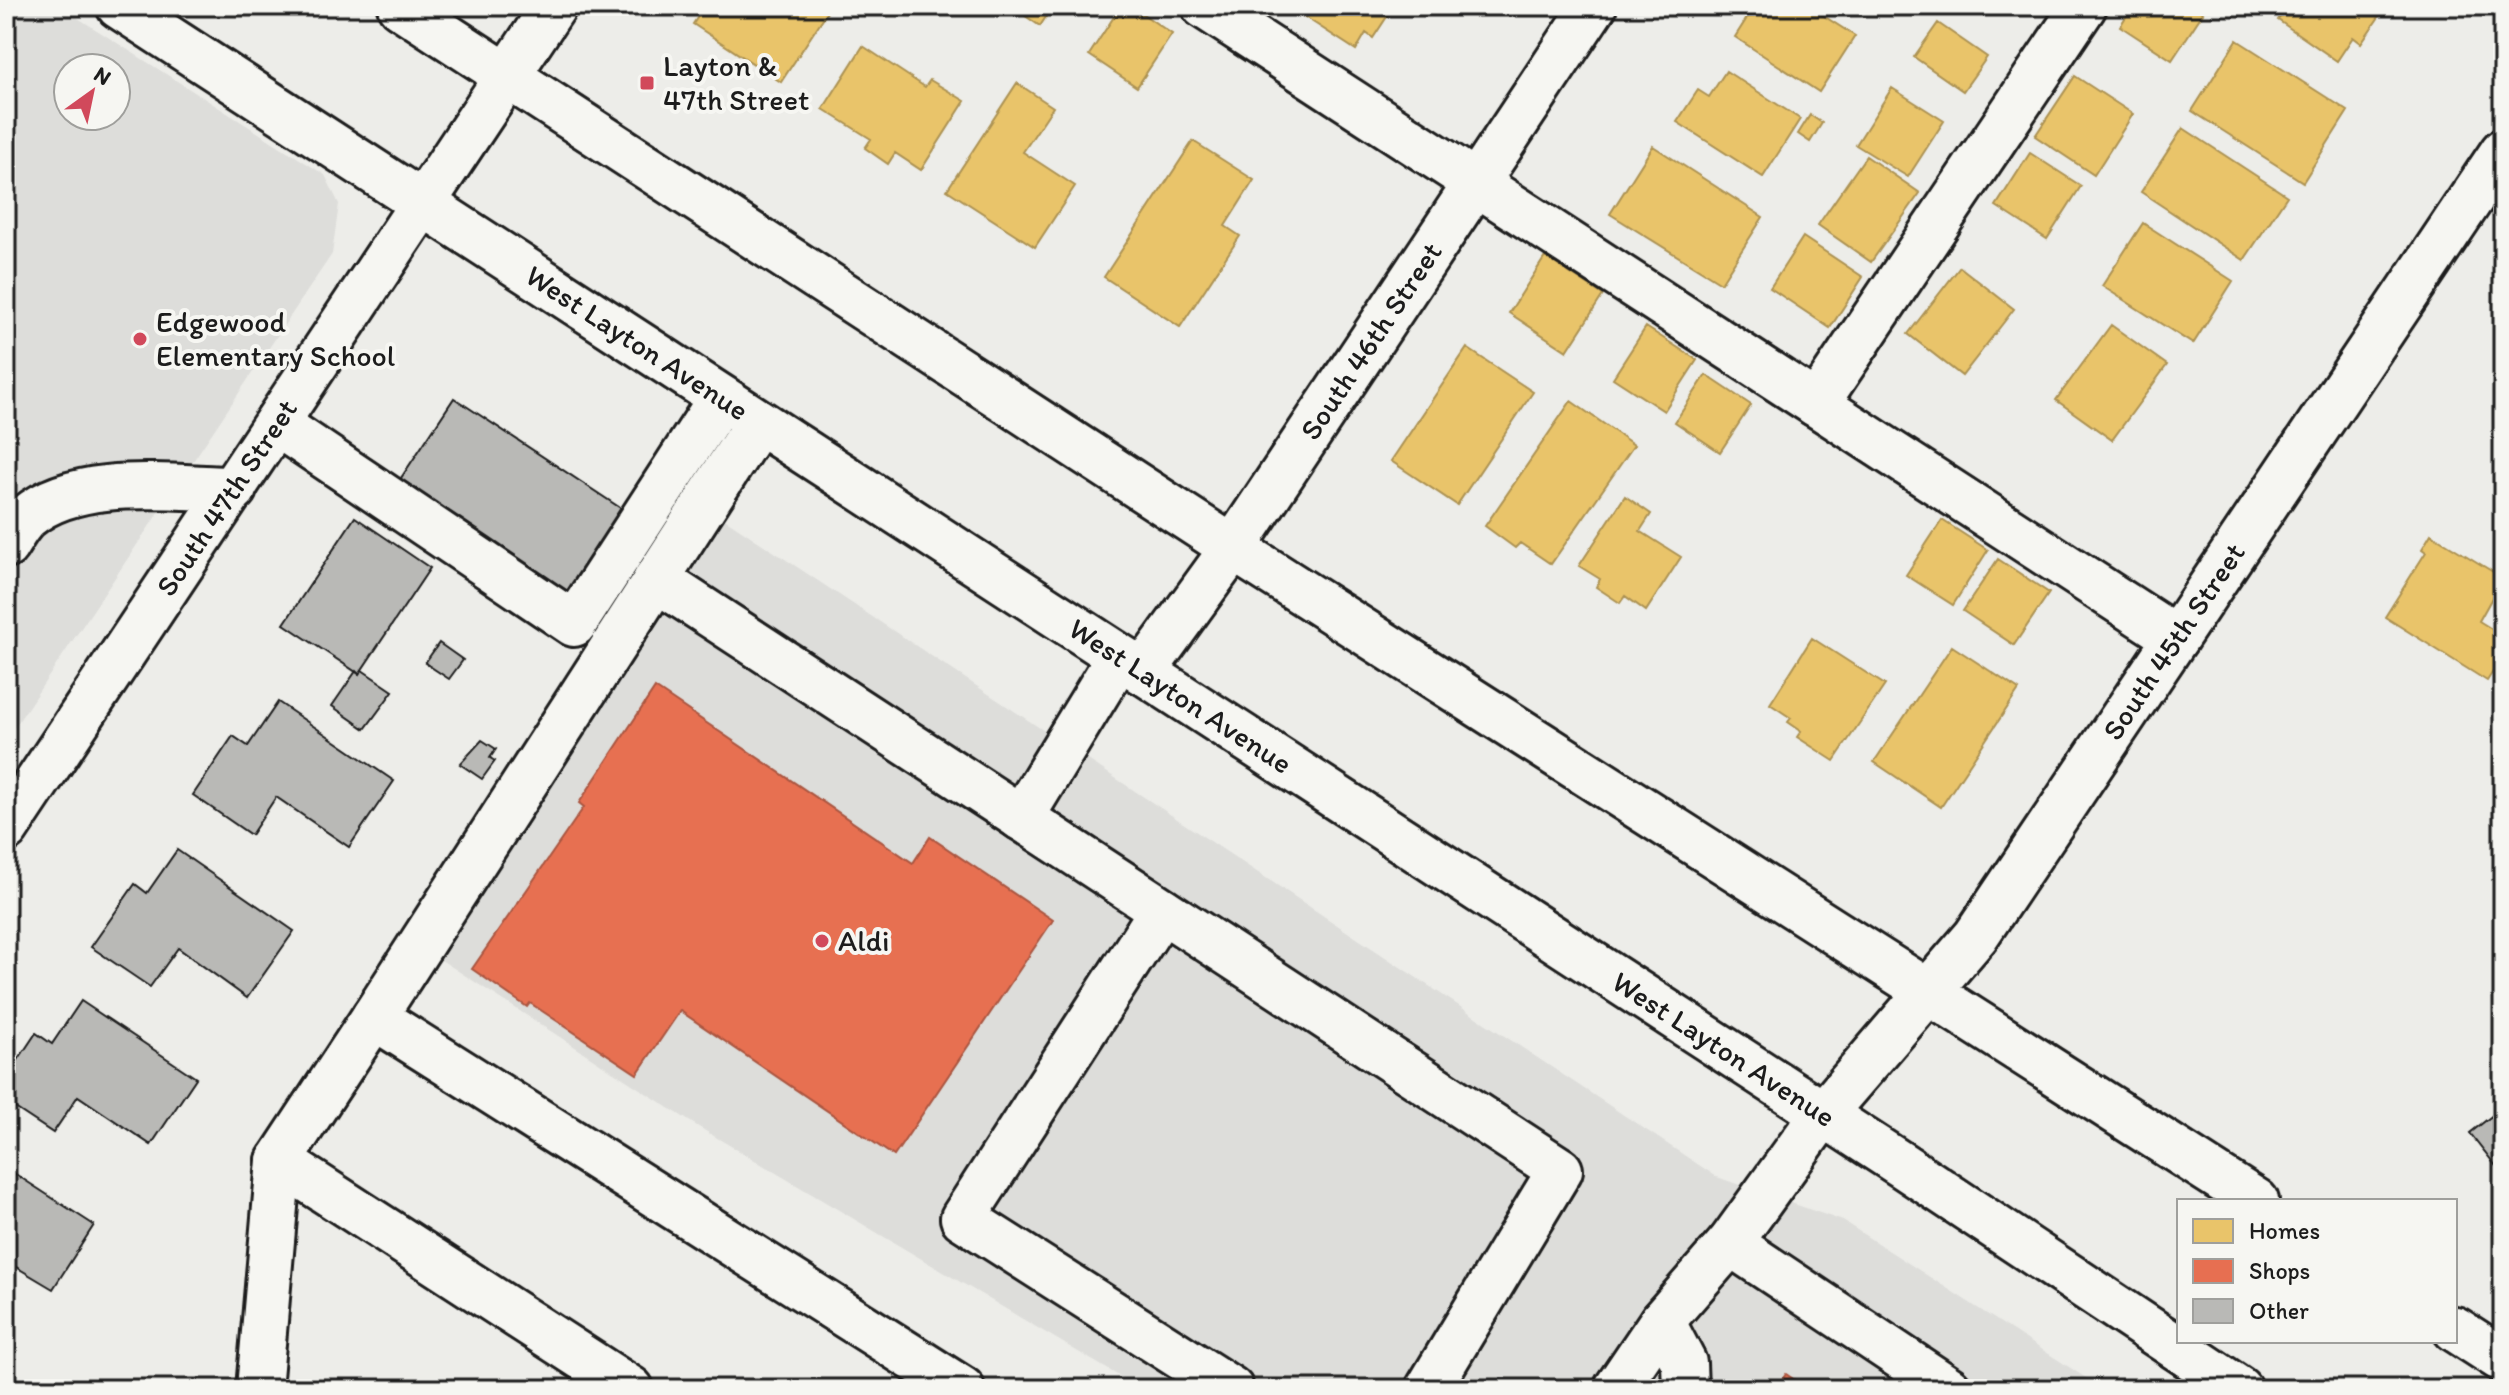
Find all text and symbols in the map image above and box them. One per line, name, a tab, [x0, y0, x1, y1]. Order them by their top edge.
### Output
place label: Layton & 47th Street	[663, 47, 809, 118]
north arrow	[52, 52, 132, 132]
text: N	[89, 60, 116, 91]
marker: Layton & 47th Street	[638, 74, 656, 92]
street label: South 46th Street	[1291, 235, 1450, 447]
street label: West Layton Avenue	[519, 256, 756, 428]
place label: Edgewood Elementary School	[156, 303, 396, 374]
marker: Edgewood Elementary School	[131, 330, 149, 348]
street label: South 47th Street	[147, 392, 305, 603]
street label: South 45th Street	[2094, 536, 2253, 747]
street label: West Layton Avenue	[1062, 609, 1299, 782]
place label: Aldi	[838, 922, 889, 959]
marker: Aldi	[813, 932, 831, 950]
street label: West Layton Avenue	[1605, 963, 1843, 1135]
legend	[2177, 1199, 2457, 1343]
text: Homes	[2249, 1216, 2320, 1245]
text: Shops	[2249, 1256, 2310, 1285]
text: Other	[2249, 1296, 2309, 1325]

